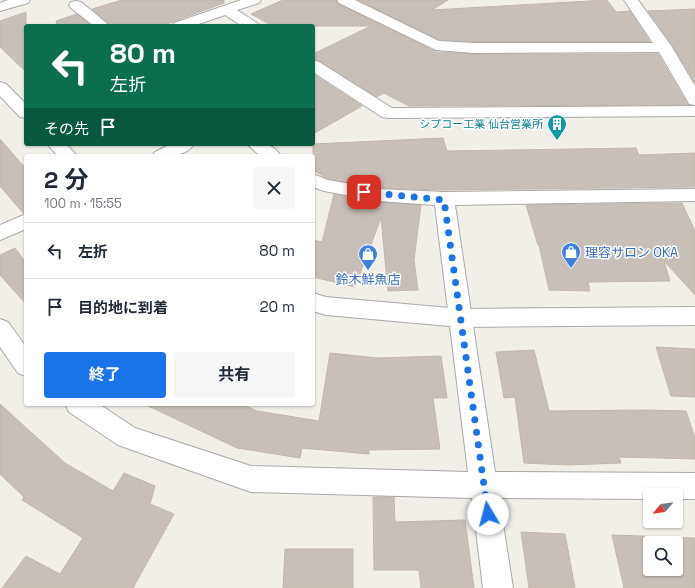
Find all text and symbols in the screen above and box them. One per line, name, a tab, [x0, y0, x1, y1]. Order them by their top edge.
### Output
text: 80 m	[110, 35, 176, 71]
icon: left	[44, 40, 96, 92]
text: 左折	[110, 73, 146, 96]
building icon: シプコー工業 仙台営業所	[546, 113, 568, 141]
icon: arrive	[97, 116, 119, 138]
place label: シプコー工業 仙台営業所	[419, 117, 544, 131]
text: その先	[44, 119, 89, 138]
text: 2 分	[44, 164, 88, 195]
button: close	[253, 167, 295, 209]
pin	[347, 175, 381, 209]
icon: arrive	[353, 181, 375, 203]
text: 100 m · 15:55	[44, 195, 122, 212]
icon: left	[44, 240, 66, 262]
text: 80 m	[259, 241, 295, 260]
shop icon: 理容サロン OKA	[560, 241, 582, 269]
text: 左折	[78, 242, 108, 261]
shop icon: 鈴木鮮魚店	[357, 243, 379, 271]
place label: 理容サロン OKA	[585, 244, 678, 261]
place label: 鈴木鮮魚店	[335, 271, 401, 288]
icon: arrive	[44, 296, 66, 318]
text: 20 m	[260, 297, 295, 316]
text: 目的地に到着	[78, 298, 168, 317]
button: 終了	[44, 352, 166, 398]
button: 共有	[174, 352, 295, 398]
north arrow	[643, 488, 683, 528]
map controls	[643, 488, 683, 576]
position arrow	[467, 493, 509, 535]
button: search	[643, 536, 683, 576]

